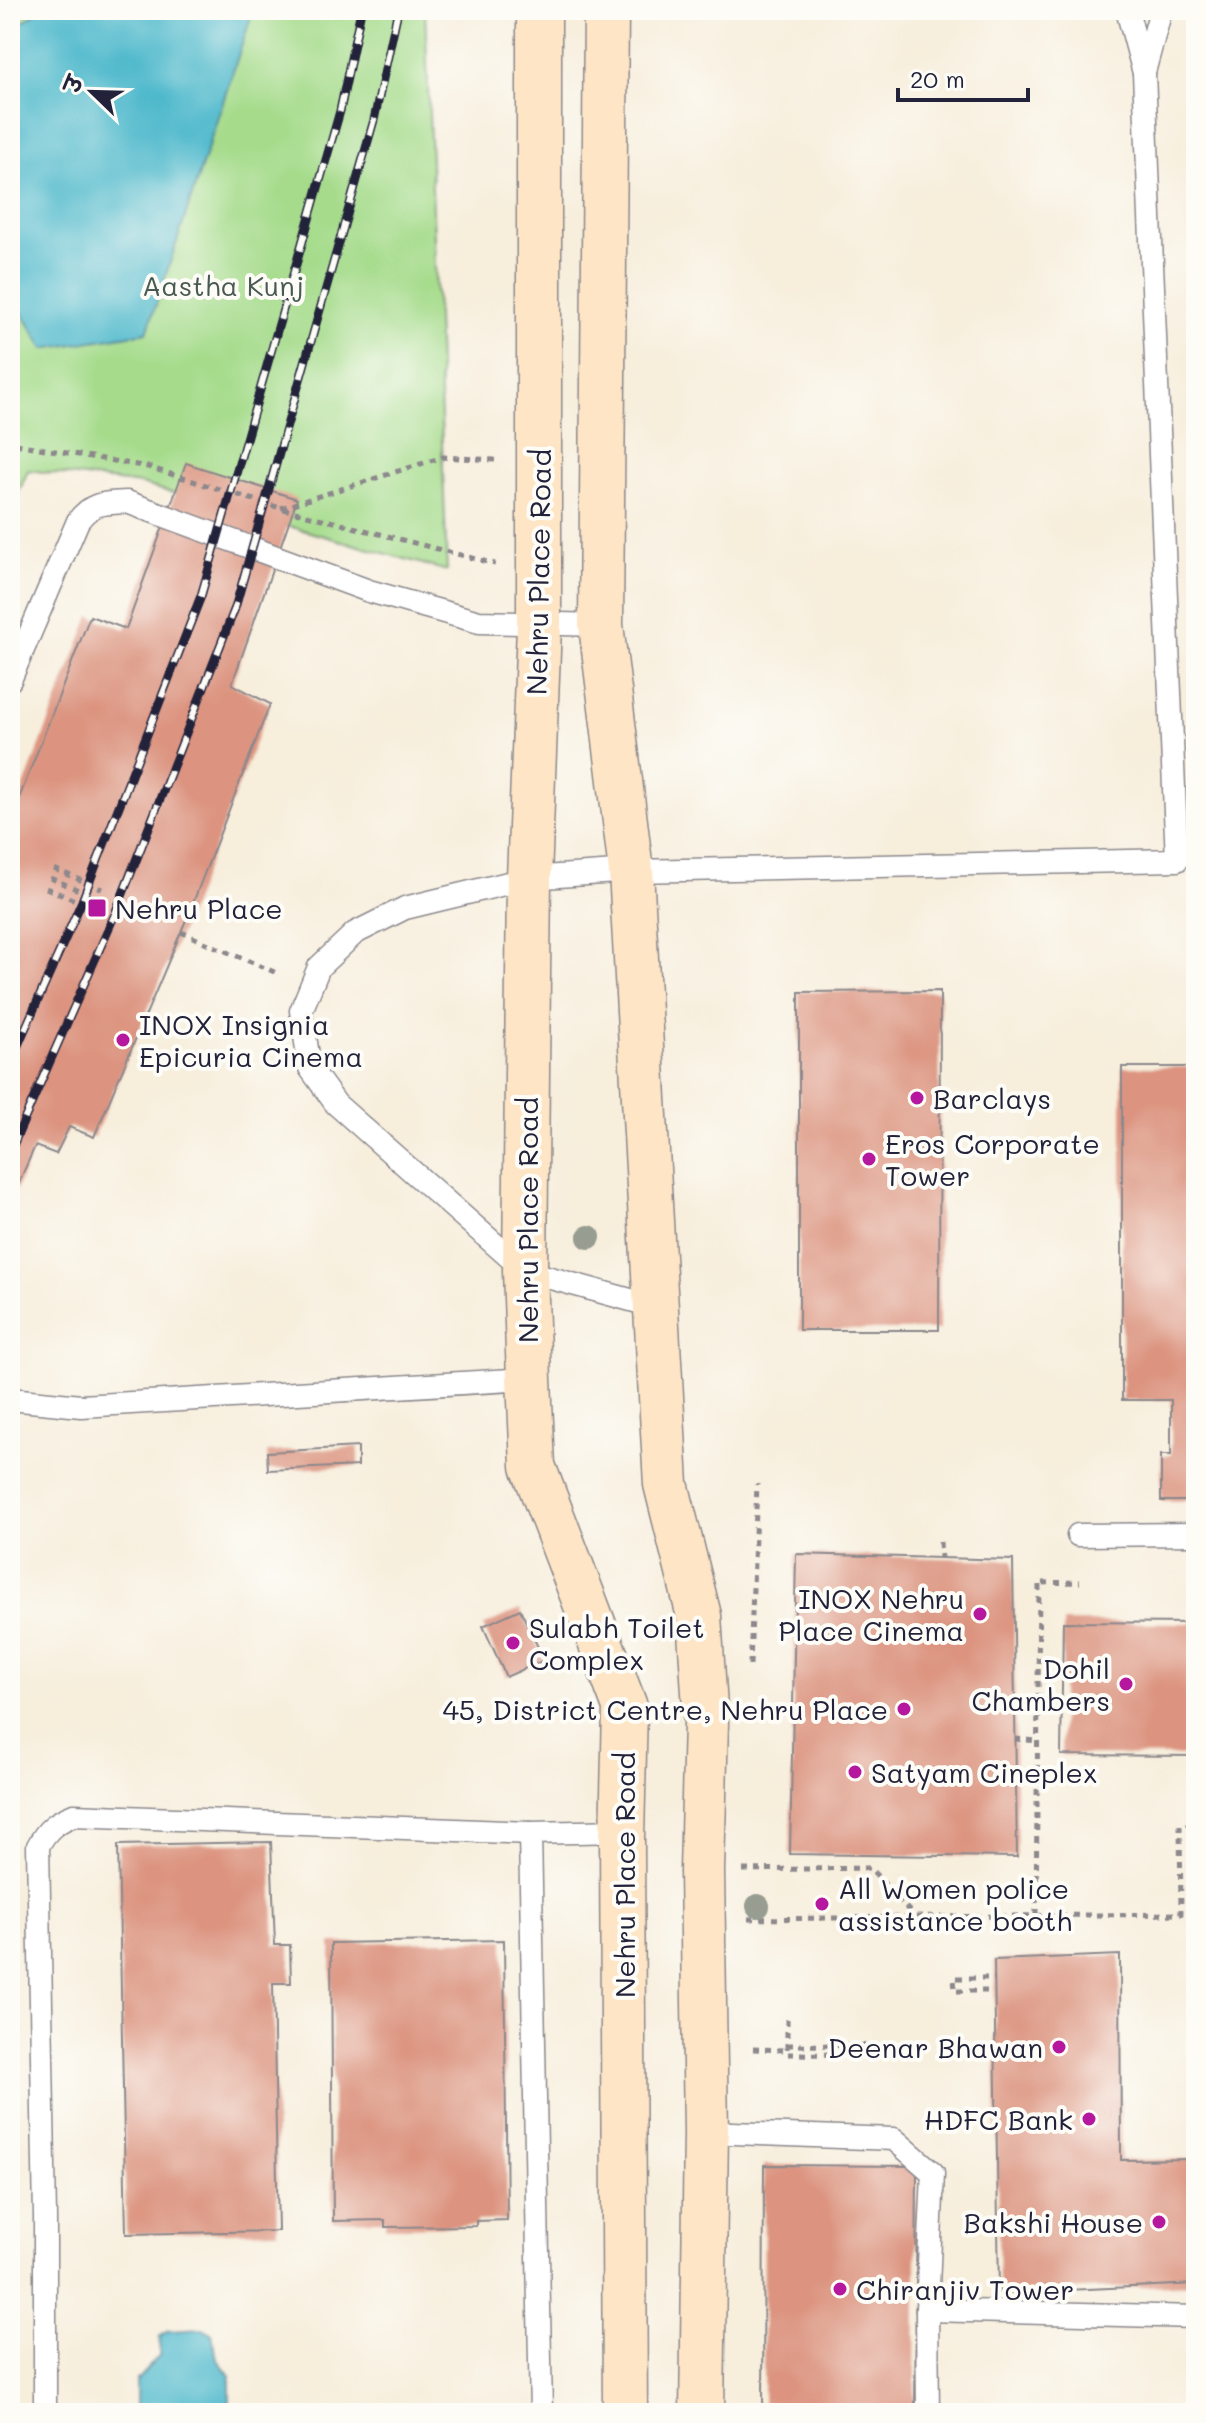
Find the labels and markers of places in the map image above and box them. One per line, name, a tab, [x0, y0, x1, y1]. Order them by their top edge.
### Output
place label: Nehru Place	[115, 890, 283, 926]
marker: Nehru Place	[86, 897, 108, 919]
place label: INOX Insignia Epicuria Cinema	[139, 1006, 363, 1074]
marker: INOX Insignia Epicuria Cinema	[114, 1031, 132, 1049]
place label: Barclays	[933, 1080, 1051, 1116]
marker: Barclays	[908, 1089, 926, 1107]
place label: Eros Corporate Tower	[885, 1125, 1100, 1193]
marker: Eros Corporate Tower	[860, 1150, 878, 1168]
place label: INOX Nehru Place Cinema	[778, 1580, 964, 1648]
marker: INOX Nehru Place Cinema	[971, 1605, 989, 1623]
place label: Sulabh Toilet Complex	[529, 1609, 705, 1677]
marker: Sulabh Toilet Complex	[504, 1634, 522, 1652]
place label: Dohil Chambers	[972, 1650, 1110, 1718]
marker: Dohil Chambers	[1117, 1675, 1135, 1693]
place label: 45, District Centre, Nehru Place	[442, 1691, 888, 1727]
marker: 45, District Centre, Nehru Place	[895, 1700, 913, 1718]
place label: Satyam Cineplex	[871, 1754, 1097, 1790]
marker: Satyam Cineplex	[846, 1763, 864, 1781]
place label: All Women police assistance booth	[838, 1870, 1072, 1938]
marker: All Women police assistance booth	[813, 1895, 831, 1913]
place label: Deenar Bhawan	[828, 2029, 1043, 2065]
marker: Deenar Bhawan	[1050, 2038, 1068, 2056]
place label: HDFC Bank	[924, 2101, 1073, 2137]
marker: HDFC Bank	[1080, 2110, 1098, 2128]
place label: Bakshi House	[964, 2204, 1143, 2240]
marker: Bakshi House	[1150, 2213, 1168, 2231]
place label: Chiranjiv Tower	[856, 2271, 1074, 2307]
marker: Chiranjiv Tower	[831, 2280, 849, 2298]

